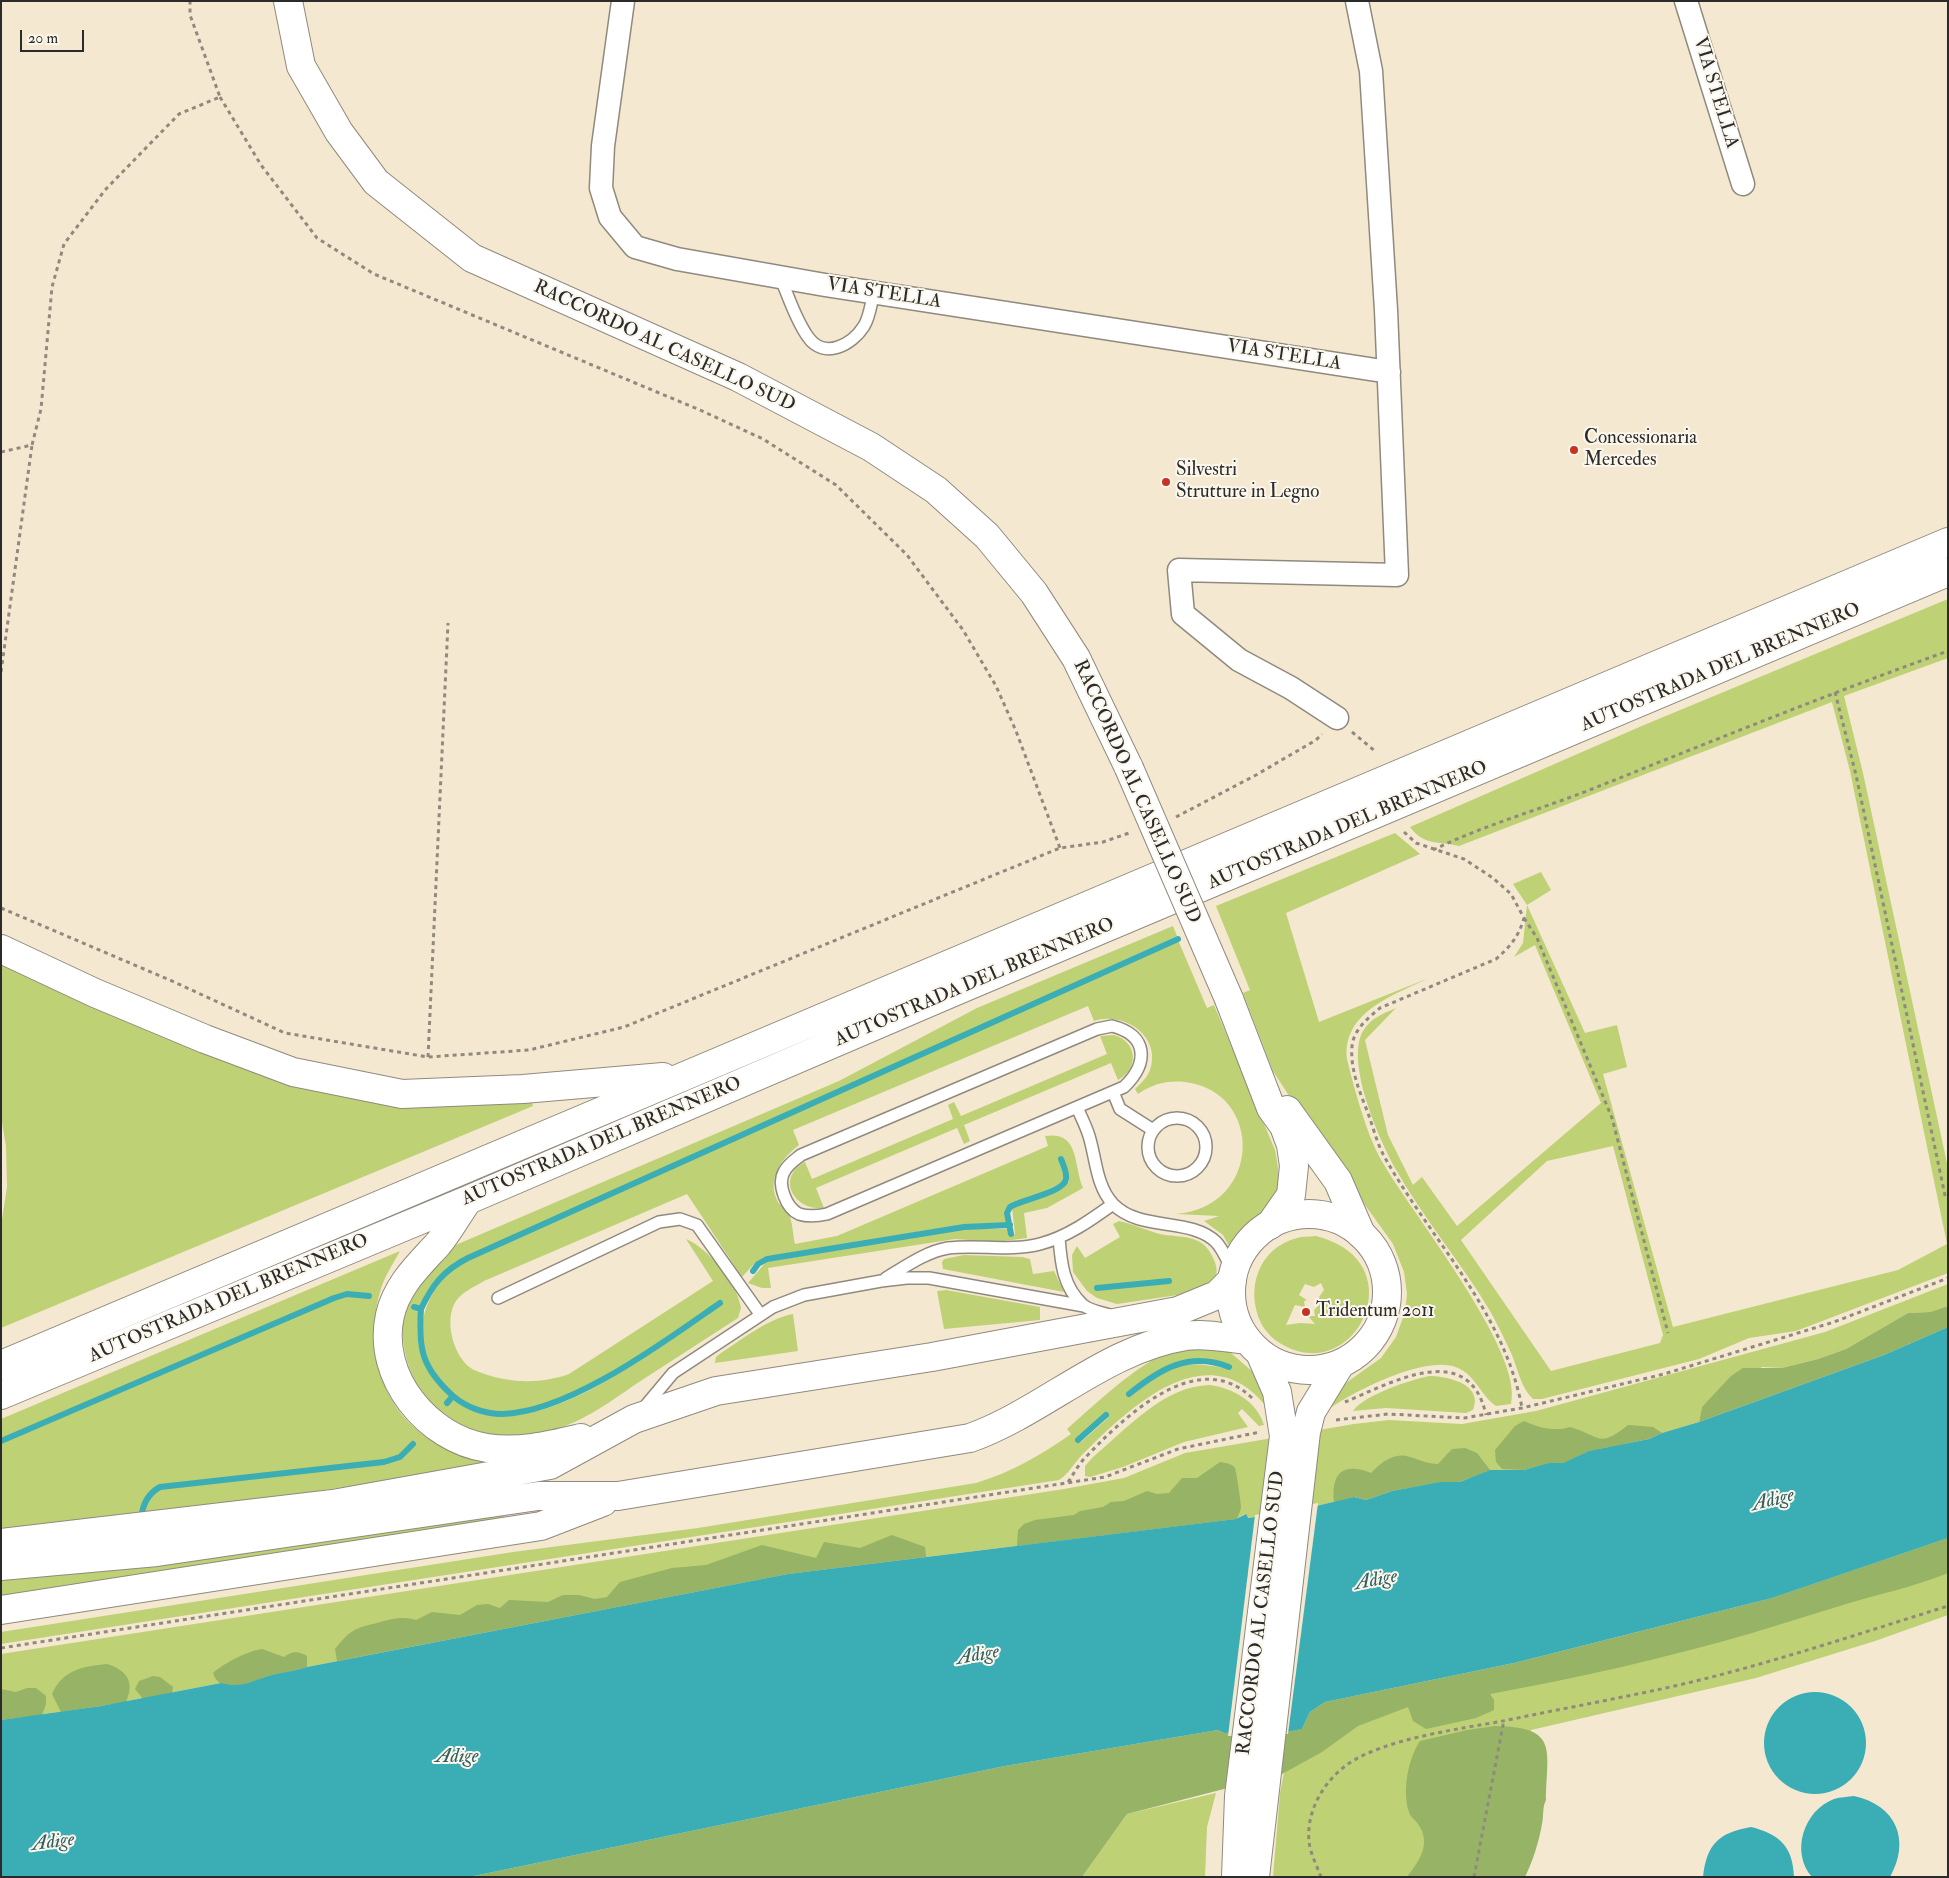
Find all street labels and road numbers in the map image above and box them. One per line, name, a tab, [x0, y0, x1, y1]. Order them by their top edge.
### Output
street label: VIA STELLA	[1687, 34, 1743, 152]
street label: VIA STELLA	[825, 274, 943, 314]
street label: RACCORDO AL CASELLO SUD	[530, 276, 798, 418]
street label: VIA STELLA	[1225, 336, 1343, 376]
street label: AUTOSTRADA DEL BRENNERO	[1578, 599, 1864, 737]
street label: RACCORDO AL CASELLO SUD	[1067, 657, 1205, 927]
street label: AUTOSTRADA DEL BRENNERO	[1205, 757, 1491, 895]
street label: AUTOSTRADA DEL BRENNERO	[832, 914, 1118, 1052]
street label: AUTOSTRADA DEL BRENNERO	[459, 1073, 745, 1211]
street label: AUTOSTRADA DEL BRENNERO	[86, 1230, 372, 1368]
street label: RACCORDO AL CASELLO SUD	[1233, 1470, 1291, 1756]

